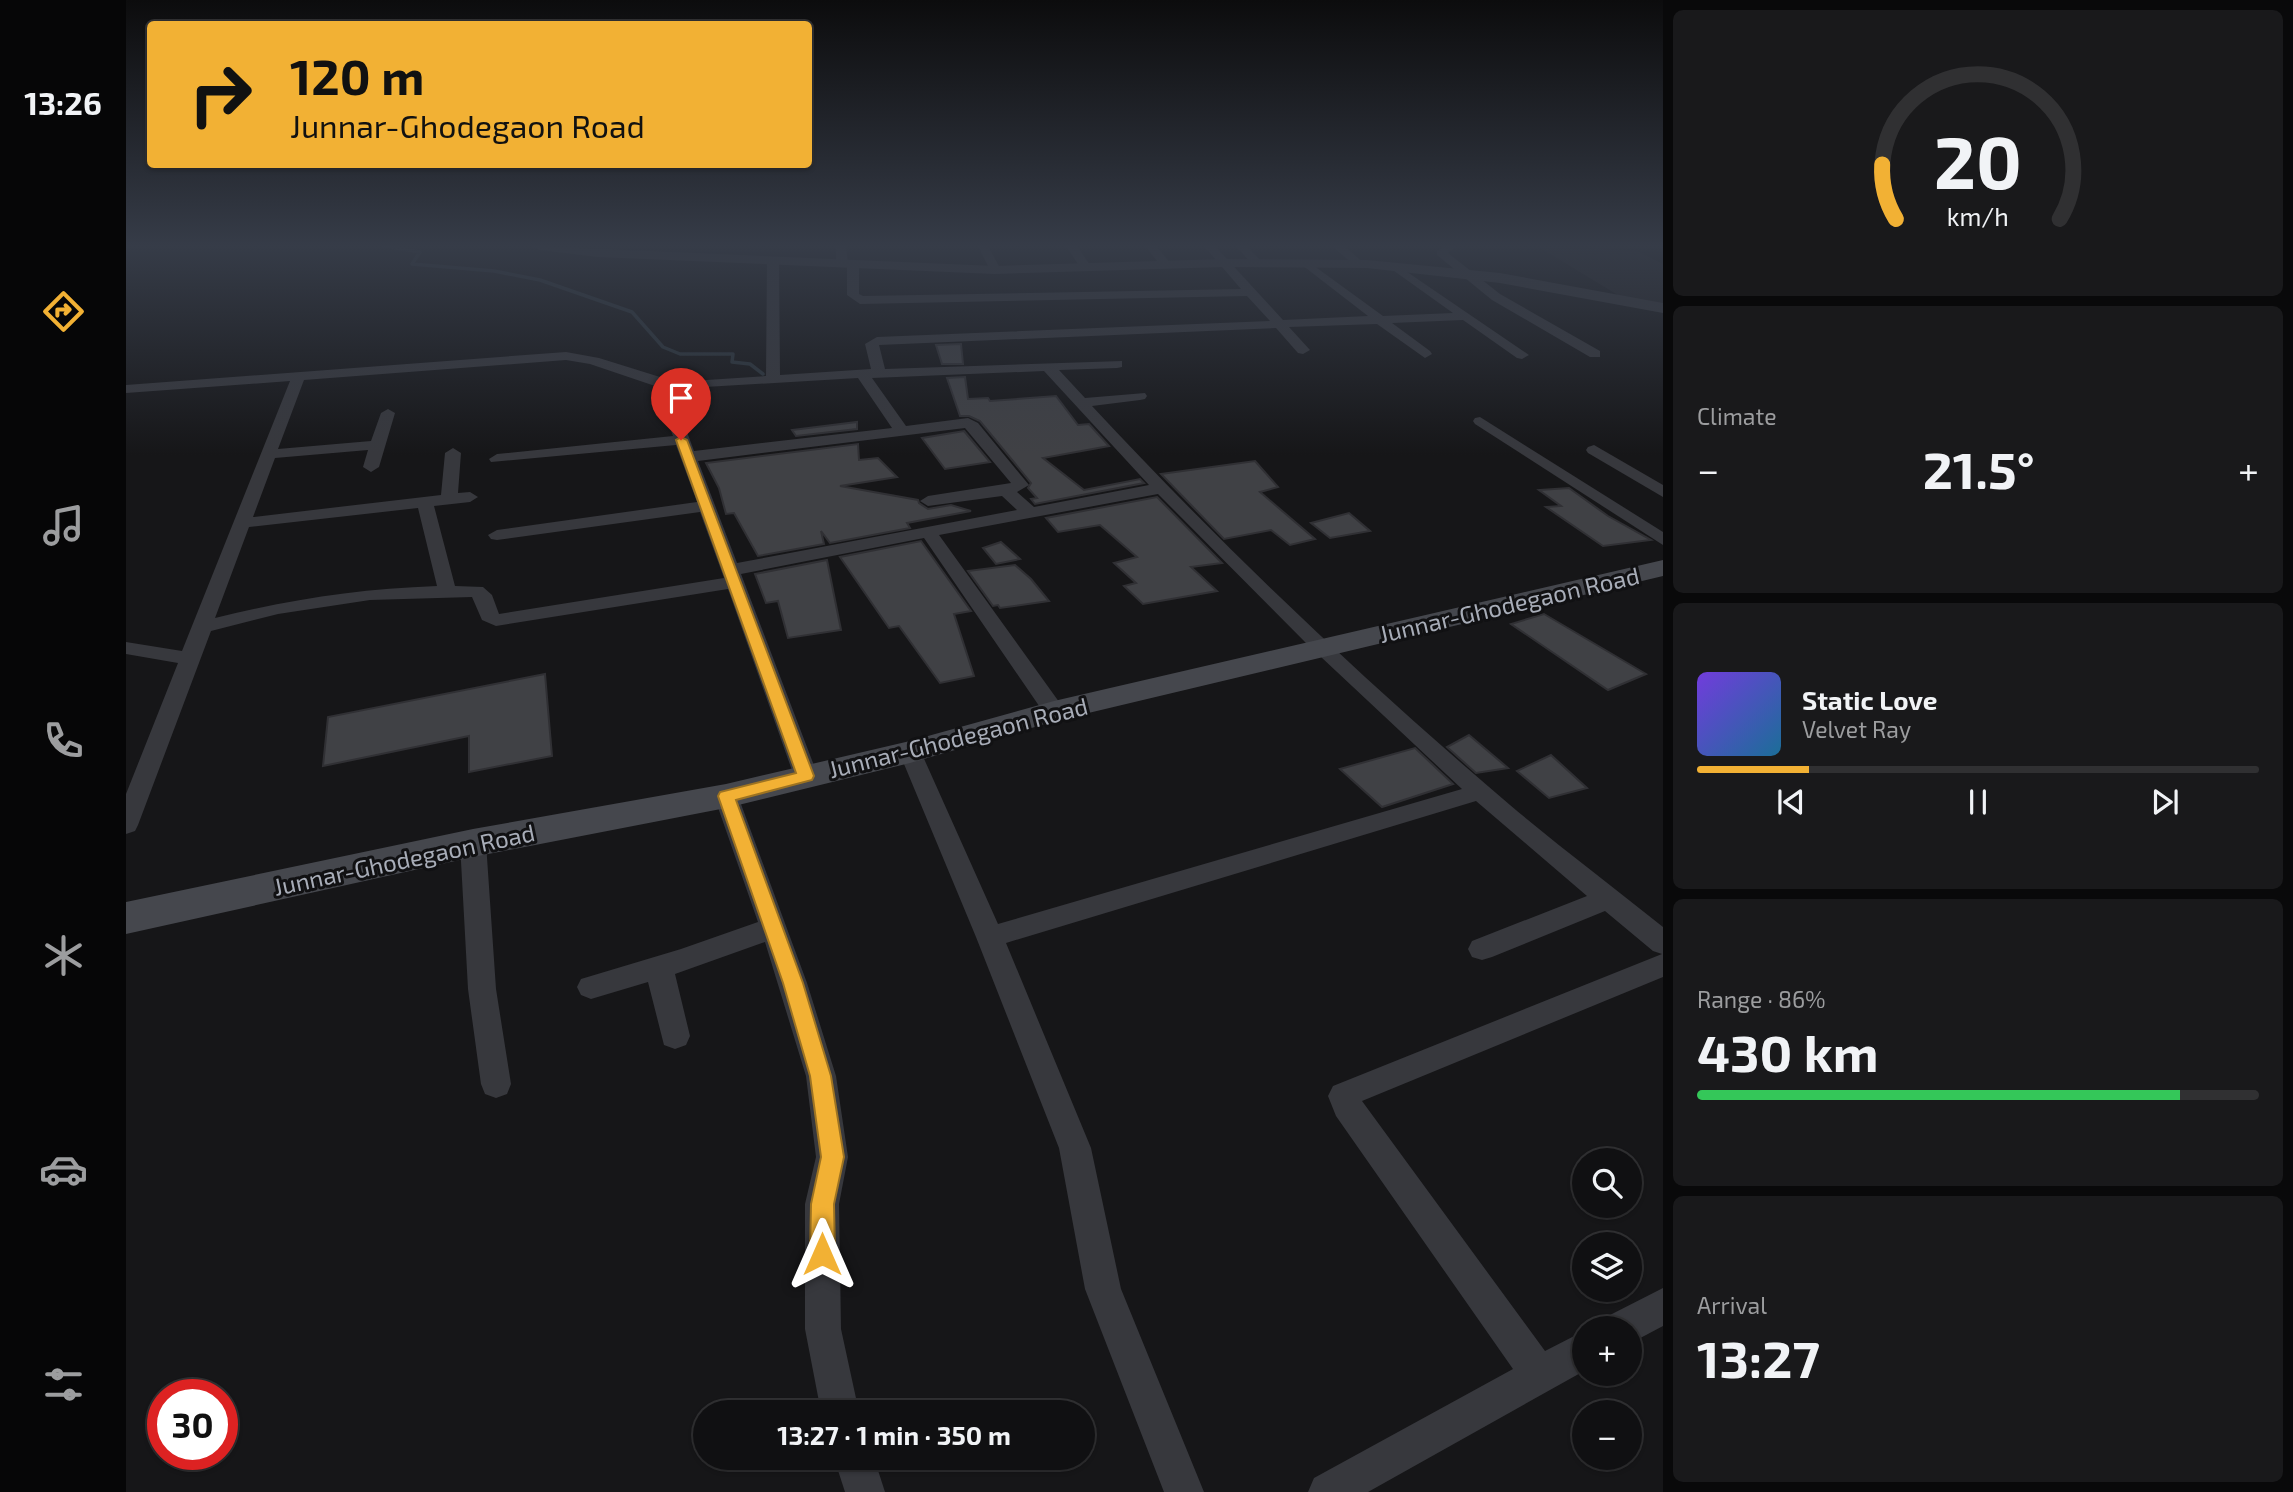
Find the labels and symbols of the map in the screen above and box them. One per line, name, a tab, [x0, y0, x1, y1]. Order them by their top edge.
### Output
pin	[651, 368, 711, 440]
street label: Junnar-Ghodegaon Road	[1376, 560, 1642, 648]
street label: Junnar-Ghodegaon Road	[825, 691, 1091, 783]
street label: Junnar-Ghodegaon Road	[271, 817, 537, 901]
position arrow	[785, 1217, 859, 1291]
speed limit sign: 30	[147, 1379, 238, 1470]

